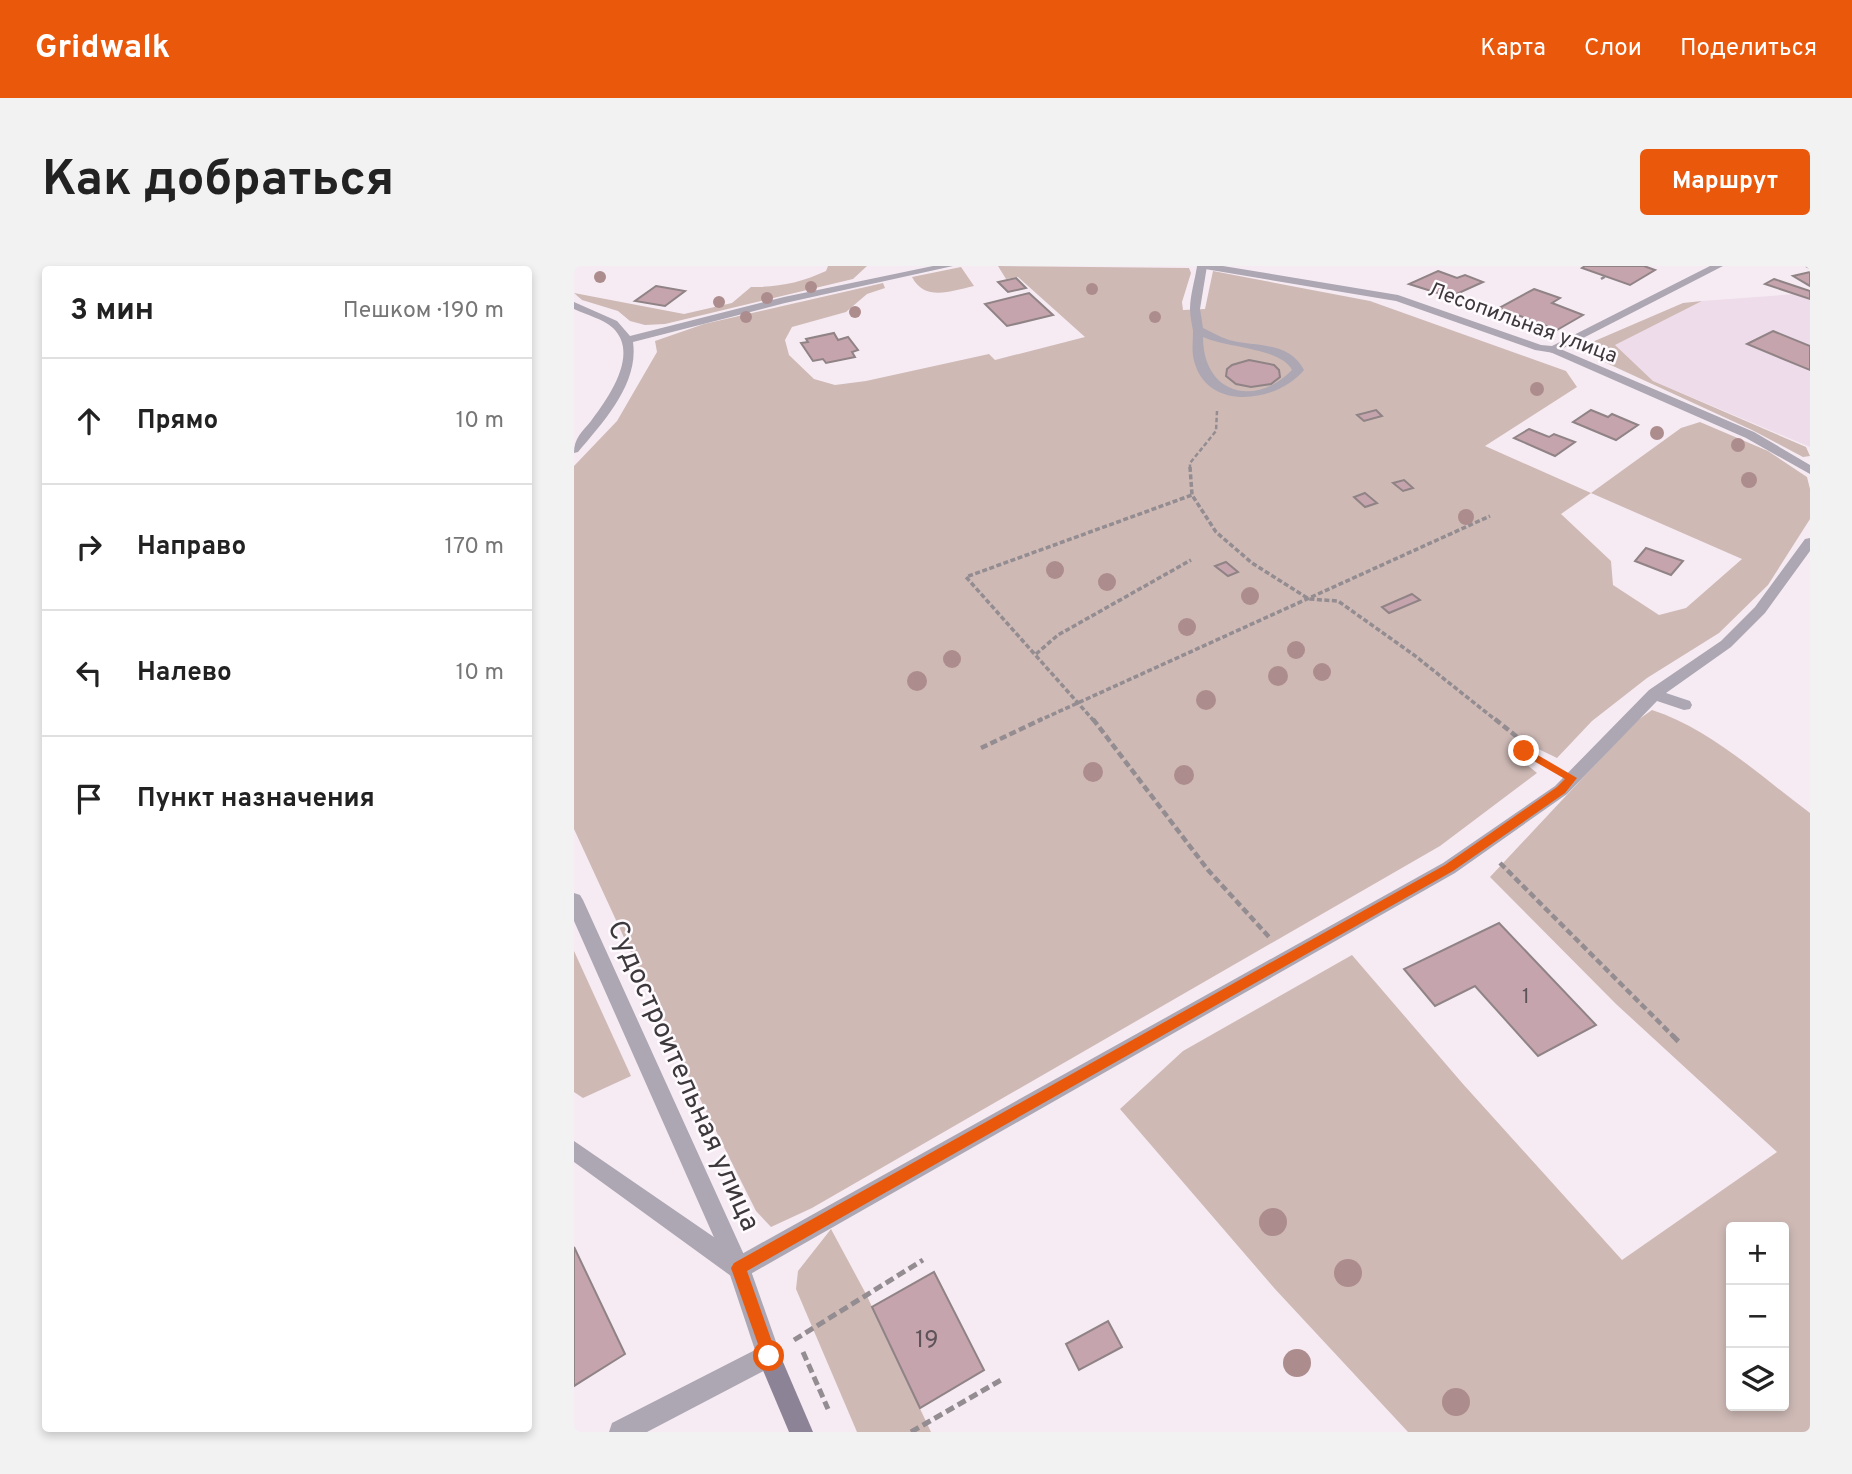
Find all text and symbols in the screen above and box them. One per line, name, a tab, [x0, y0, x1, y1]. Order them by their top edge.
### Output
text: Gridwalk	[35, 28, 170, 70]
text: Карта	[1480, 34, 1546, 64]
text: Слои	[1584, 34, 1642, 64]
text: Поделиться	[1680, 34, 1817, 64]
button: Маршрут	[1640, 149, 1810, 215]
text: Как добраться	[42, 151, 394, 213]
street label: Лесопильная улица	[1424, 277, 1621, 370]
text: 3 мин	[70, 293, 154, 330]
text: Пешком · 190 m	[343, 297, 504, 326]
icon: ahead	[70, 402, 108, 440]
text: Прямо	[137, 405, 218, 438]
text: 10 m	[456, 407, 504, 436]
icon: right	[70, 528, 108, 566]
text: Направо	[137, 531, 246, 564]
text: 170 m	[445, 533, 504, 562]
icon: left	[70, 654, 108, 692]
text: Налево	[137, 657, 232, 690]
text: 10 m	[456, 659, 504, 688]
route end	[1508, 735, 1539, 766]
icon: arrive	[70, 780, 108, 818]
text: Пункт назначения	[137, 783, 375, 816]
street label: Судостроительная улица	[597, 915, 767, 1237]
house number: 1	[1522, 984, 1530, 1011]
map controls	[1726, 1222, 1789, 1411]
button: +	[1726, 1222, 1789, 1285]
button: −	[1726, 1285, 1789, 1348]
house number: 19	[915, 1326, 939, 1356]
route start	[753, 1340, 784, 1371]
button: layers	[1726, 1348, 1789, 1411]

